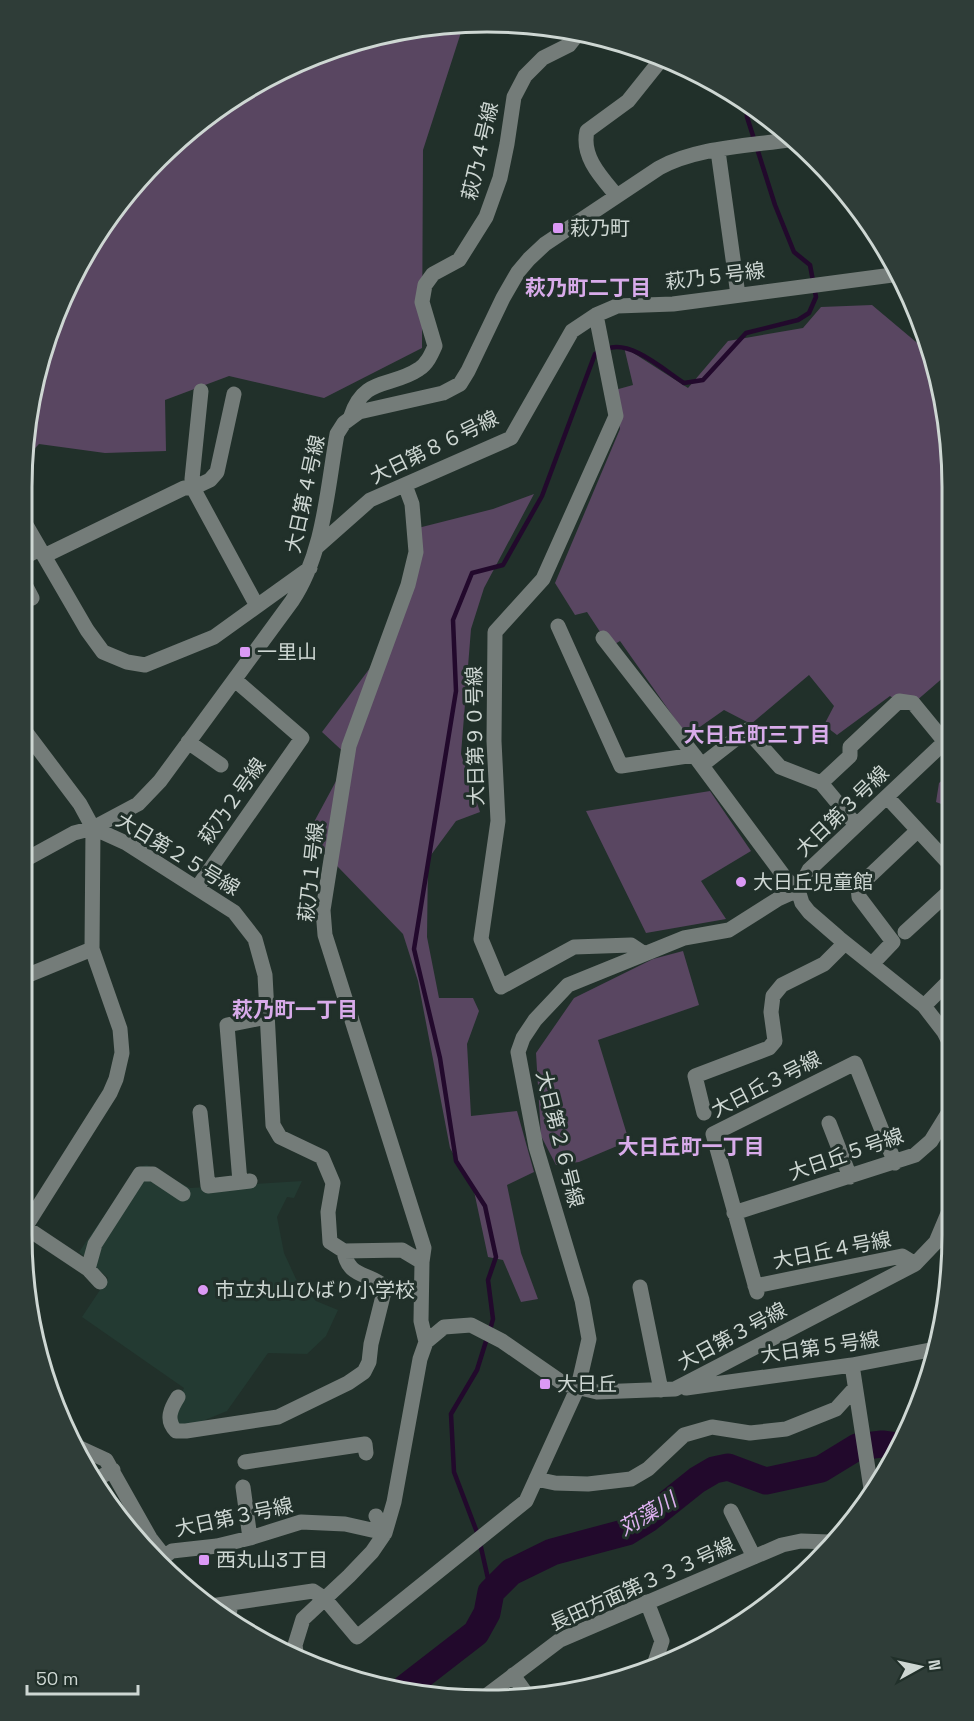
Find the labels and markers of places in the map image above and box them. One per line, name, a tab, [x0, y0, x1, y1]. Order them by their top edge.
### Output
place label: 萩乃町	[570, 215, 630, 241]
marker: 萩乃町	[551, 221, 565, 235]
place label: 一里山	[257, 639, 317, 665]
marker: 一里山	[238, 645, 252, 659]
place label: 大日丘児童館	[753, 869, 873, 895]
marker: 大日丘児童館	[734, 875, 748, 889]
place label: 市立丸山ひばり小学校	[215, 1277, 415, 1303]
marker: 市立丸山ひばり小学校	[196, 1283, 210, 1297]
place label: 大日丘	[557, 1371, 617, 1397]
marker: 大日丘	[538, 1377, 552, 1391]
place label: 西丸山3丁目	[216, 1547, 328, 1573]
marker: 西丸山3丁目	[197, 1553, 211, 1567]

